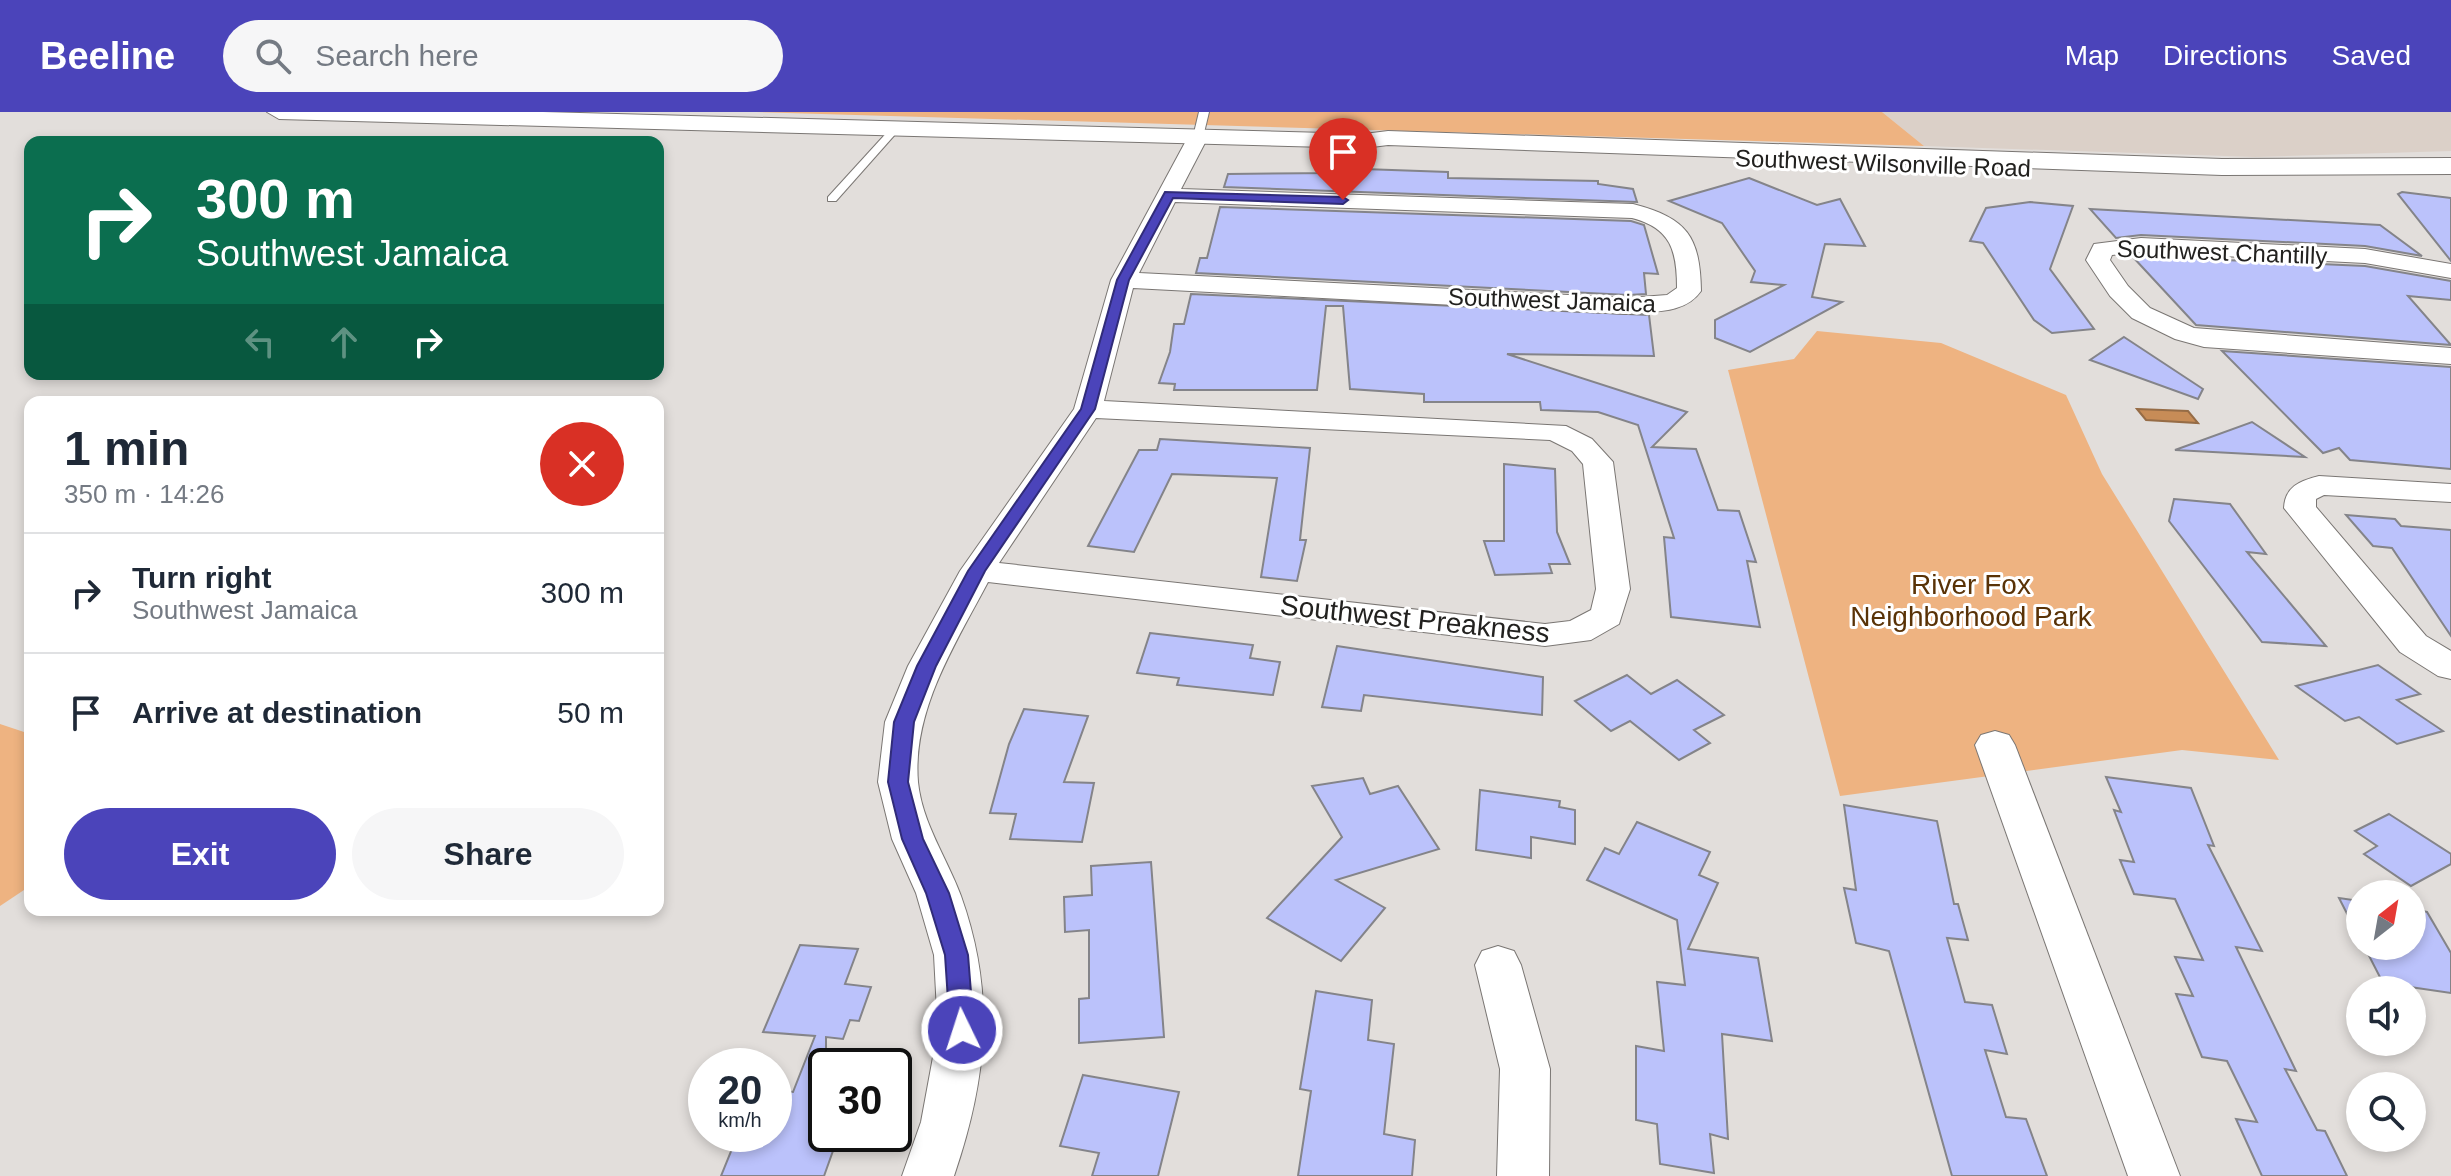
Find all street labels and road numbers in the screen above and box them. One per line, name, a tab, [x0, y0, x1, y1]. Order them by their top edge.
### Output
street label: Southwest Wilsonville Road	[1735, 144, 2031, 182]
street label: Southwest Chantilly	[2116, 235, 2328, 269]
street label: Southwest Jamaica	[1448, 283, 1657, 317]
street label: Southwest Preakness	[1279, 589, 1551, 649]

